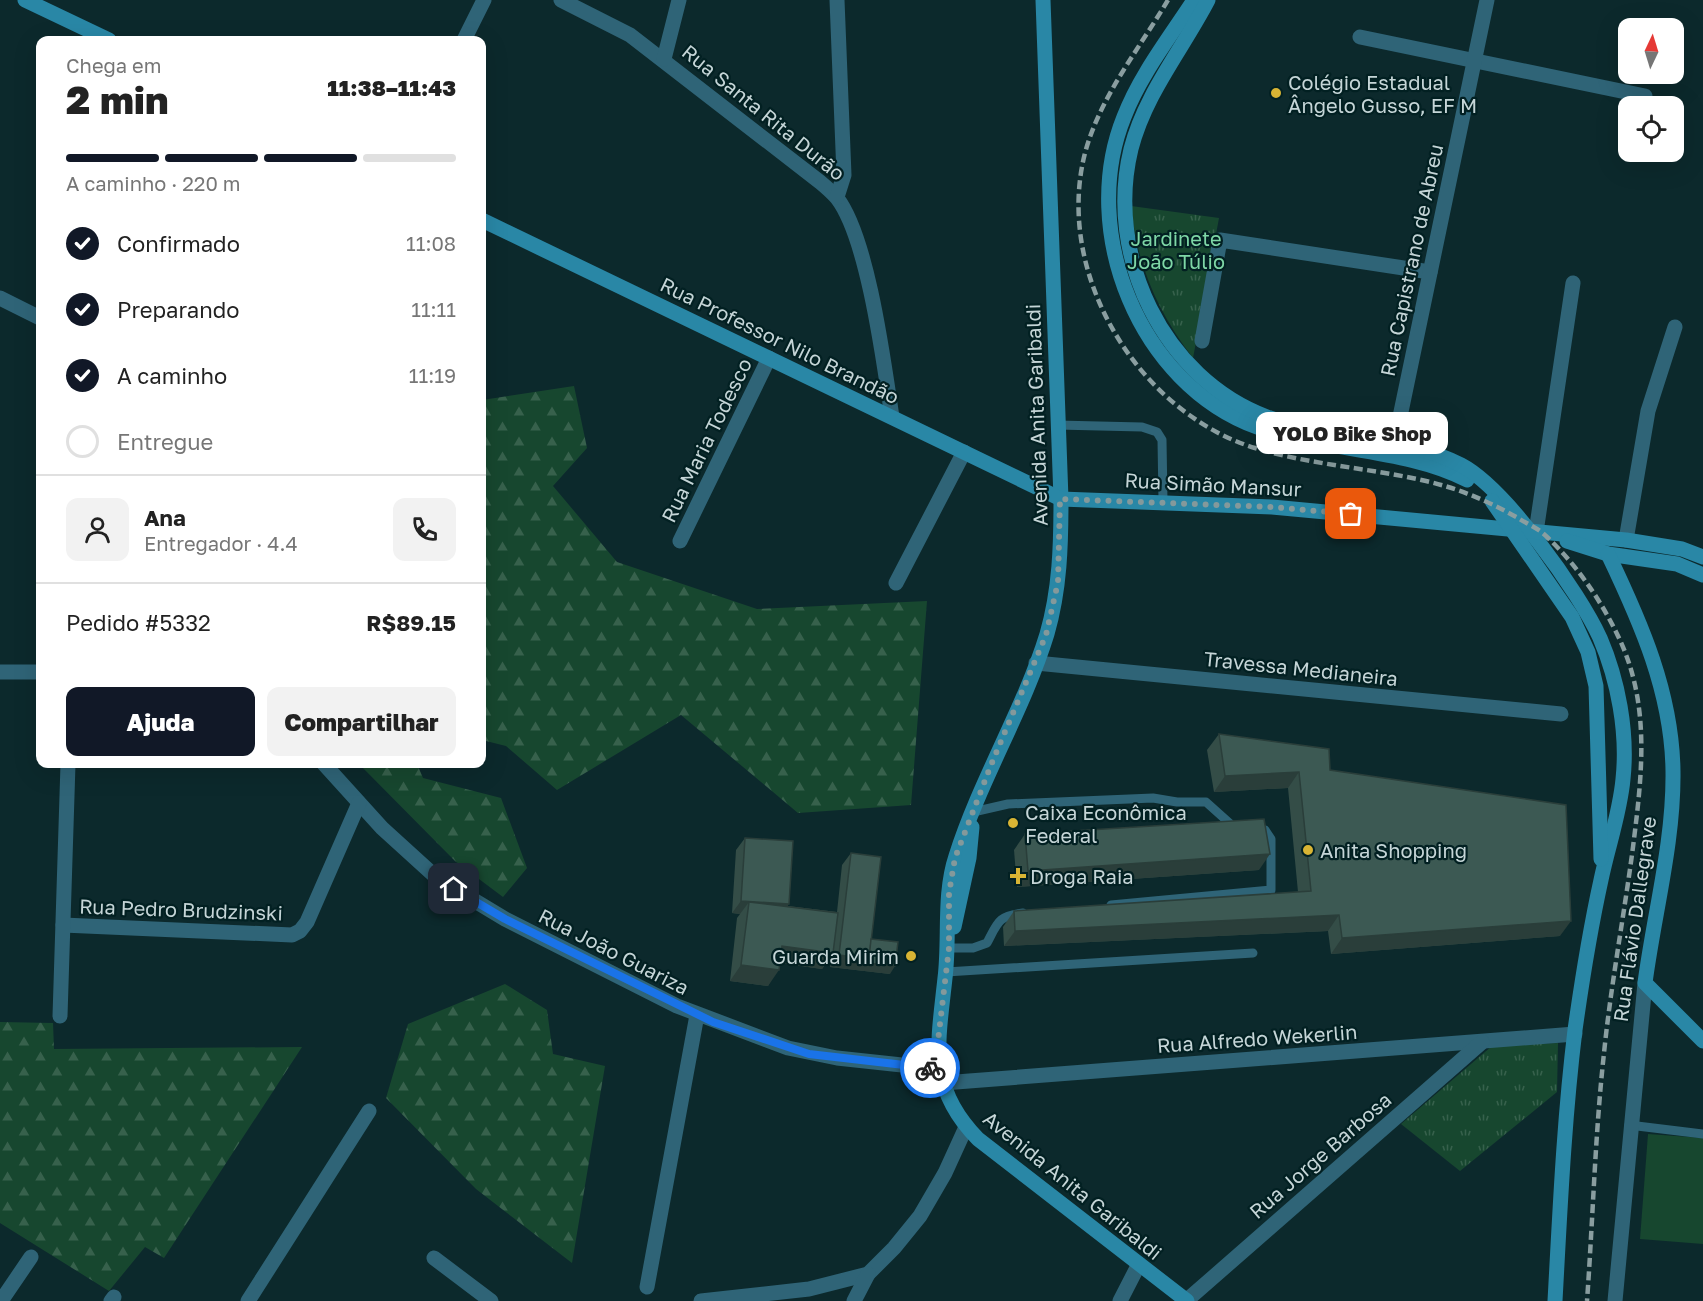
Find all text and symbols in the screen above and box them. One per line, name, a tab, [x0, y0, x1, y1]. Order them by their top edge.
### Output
north arrow	[1618, 18, 1684, 84]
map controls	[1618, 18, 1684, 162]
street label: Rua Santa Rita Durão	[678, 39, 850, 185]
text: Chega em	[66, 53, 161, 77]
place label: Colégio Estadual Ângelo Gusso, EF M	[1288, 70, 1477, 117]
text: 11:38–11:43	[327, 74, 456, 101]
text: 2 min	[66, 76, 169, 123]
marker: Colégio Estadual Ângelo Gusso, EF M	[1269, 86, 1283, 100]
button: locate	[1618, 96, 1684, 162]
street label: Rua Capistrano de Abreu	[1375, 142, 1447, 378]
text: A caminho · 220 m	[66, 171, 241, 195]
park label: Jardinete João Túlio	[1127, 226, 1225, 273]
icon: check	[66, 227, 99, 260]
text: Confirmado	[117, 230, 240, 257]
text: 11:08	[406, 231, 456, 255]
street label: Rua Professor Nilo Brandão	[657, 272, 903, 408]
icon: check	[66, 293, 99, 326]
text: Preparando	[117, 296, 240, 323]
text: 11:11	[411, 297, 456, 321]
street label: Avenida Anita Garibaldi	[1020, 304, 1052, 526]
street label: Rua Maria Todesco	[656, 354, 756, 526]
icon: check	[66, 359, 99, 392]
text: A caminho	[117, 362, 227, 389]
text: 11:19	[409, 363, 456, 387]
callout: YOLO Bike Shop	[1255, 412, 1447, 454]
text: YOLO Bike Shop	[1273, 421, 1431, 445]
text: Entregue	[117, 428, 213, 455]
street label: Rua Simão Mansur	[1124, 467, 1302, 501]
pin	[1325, 488, 1376, 539]
icon: bag	[1334, 497, 1367, 530]
button: person	[66, 498, 129, 561]
button: phone	[393, 498, 456, 561]
text: Ana	[144, 504, 186, 531]
text: Entregador · 4.4	[144, 531, 298, 555]
text: Pedido #5332	[66, 609, 211, 636]
text: R$89.15	[366, 609, 456, 636]
street label: Travessa Medianeira	[1203, 646, 1399, 690]
button: Ajuda	[66, 687, 255, 756]
button: Compartilhar	[267, 687, 456, 756]
place label: Caixa Econômica Federal	[1025, 800, 1187, 847]
street label: Rua Flávio Dallegrave	[1608, 815, 1660, 1023]
marker: Caixa Econômica Federal	[1006, 816, 1020, 830]
place label: Anita Shopping	[1320, 838, 1467, 862]
marker: Anita Shopping	[1301, 843, 1315, 857]
pin	[428, 863, 479, 914]
place label: Droga Raia	[1030, 864, 1134, 888]
marker: Droga Raia	[1011, 869, 1025, 883]
icon: home	[437, 872, 470, 905]
street label: Rua Pedro Brudzinski	[79, 893, 283, 925]
street label: Rua João Guariza	[535, 903, 693, 999]
place label: Guarda Mirim	[772, 944, 899, 968]
marker: Guarda Mirim	[904, 949, 918, 963]
street label: Rua Alfredo Wekerlin	[1156, 1019, 1358, 1057]
courier	[900, 1038, 960, 1098]
icon: bike	[914, 1052, 947, 1085]
street label: Rua Jorge Barbosa	[1244, 1087, 1396, 1223]
street label: Avenida Anita Garibaldi	[979, 1106, 1167, 1264]

